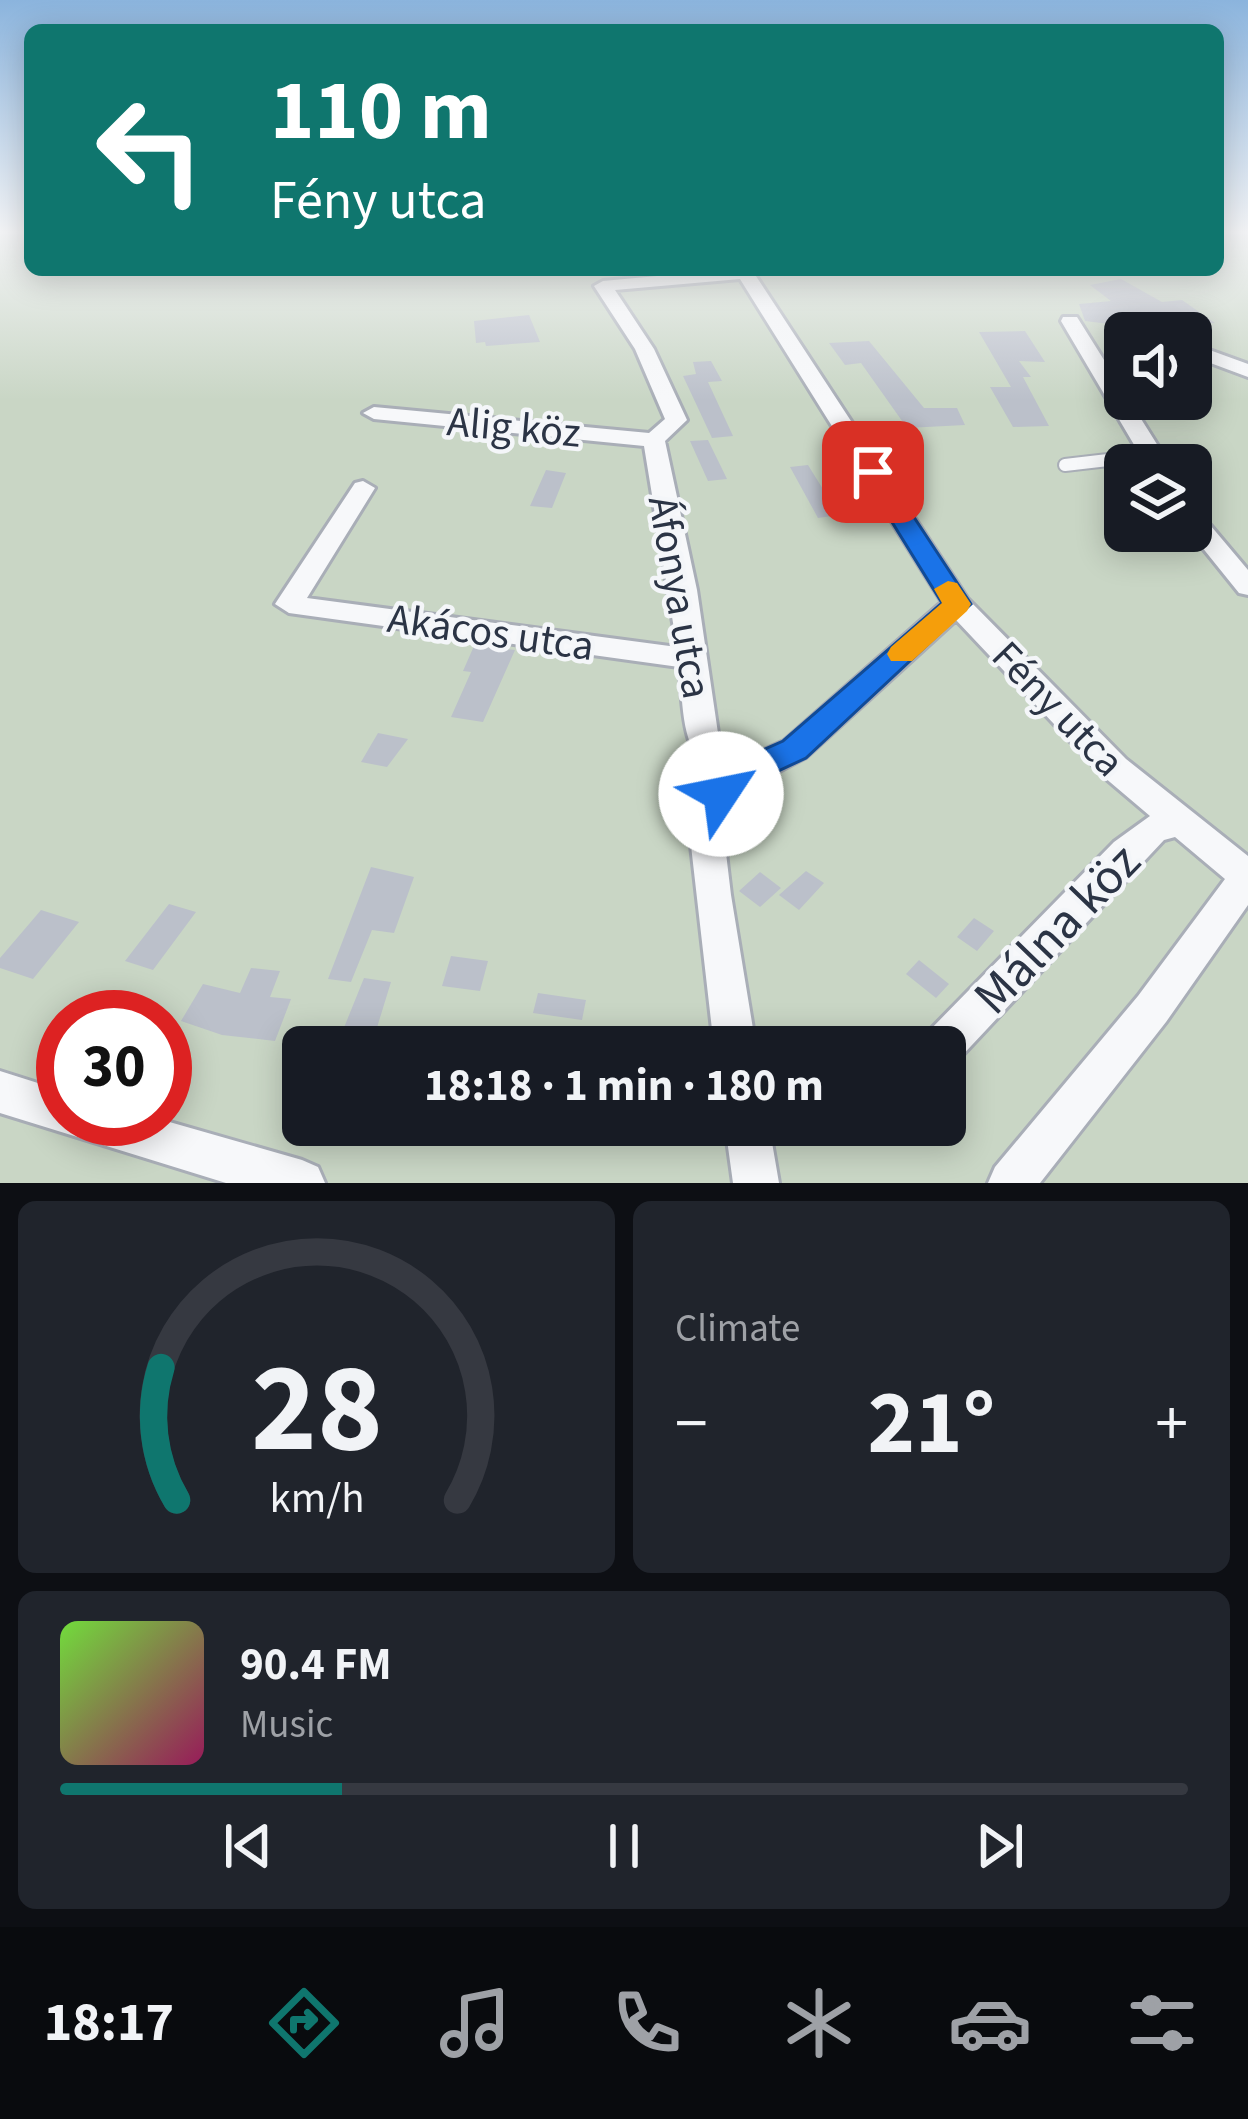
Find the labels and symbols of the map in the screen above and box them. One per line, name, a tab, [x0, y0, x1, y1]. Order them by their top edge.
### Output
street label: Alig köz	[445, 392, 583, 464]
pin	[822, 421, 924, 523]
street label: Áfonya utca	[632, 491, 726, 703]
street label: Akácos utca	[384, 589, 598, 677]
street label: Fény utca	[977, 628, 1138, 791]
position arrow	[658, 731, 784, 857]
street label: Málna köz	[958, 828, 1157, 1031]
speed limit sign: 30	[36, 990, 192, 1146]

